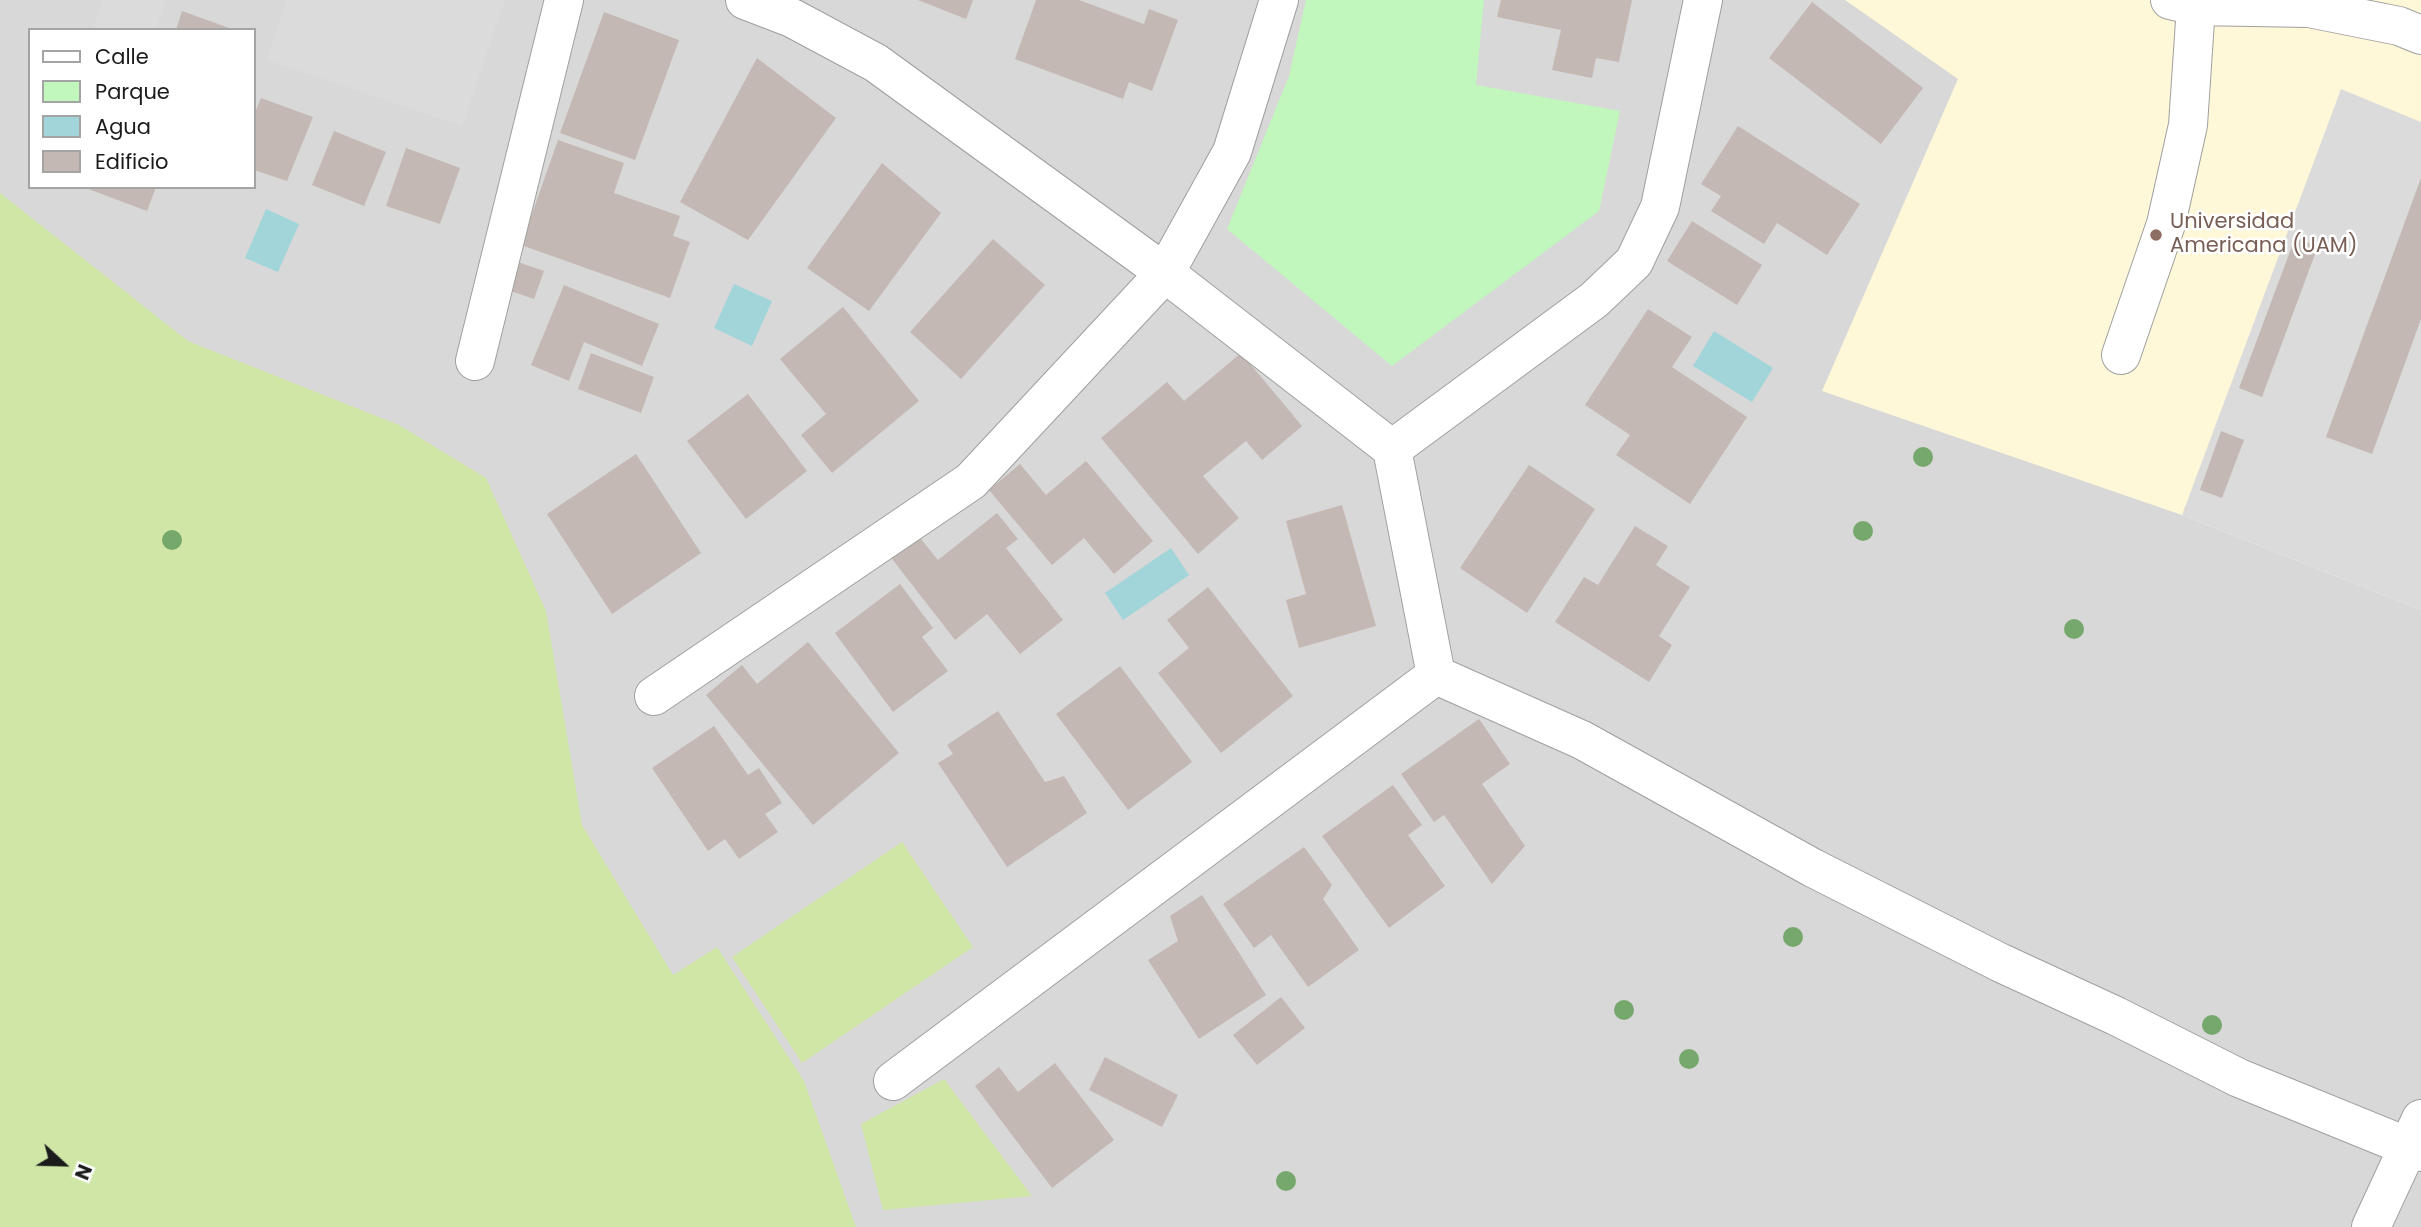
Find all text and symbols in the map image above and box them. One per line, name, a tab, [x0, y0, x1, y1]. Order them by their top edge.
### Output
legend	[28, 28, 256, 189]
text: Calle	[95, 42, 149, 71]
text: Parque	[95, 77, 170, 106]
text: Agua	[95, 112, 151, 141]
text: Edificio	[95, 147, 169, 176]
place label: Universidad Americana (UAM)	[2170, 210, 2357, 260]
marker: Universidad Americana (UAM)	[2148, 227, 2164, 243]
north arrow	[28, 1129, 98, 1199]
text: N	[68, 1160, 98, 1184]

